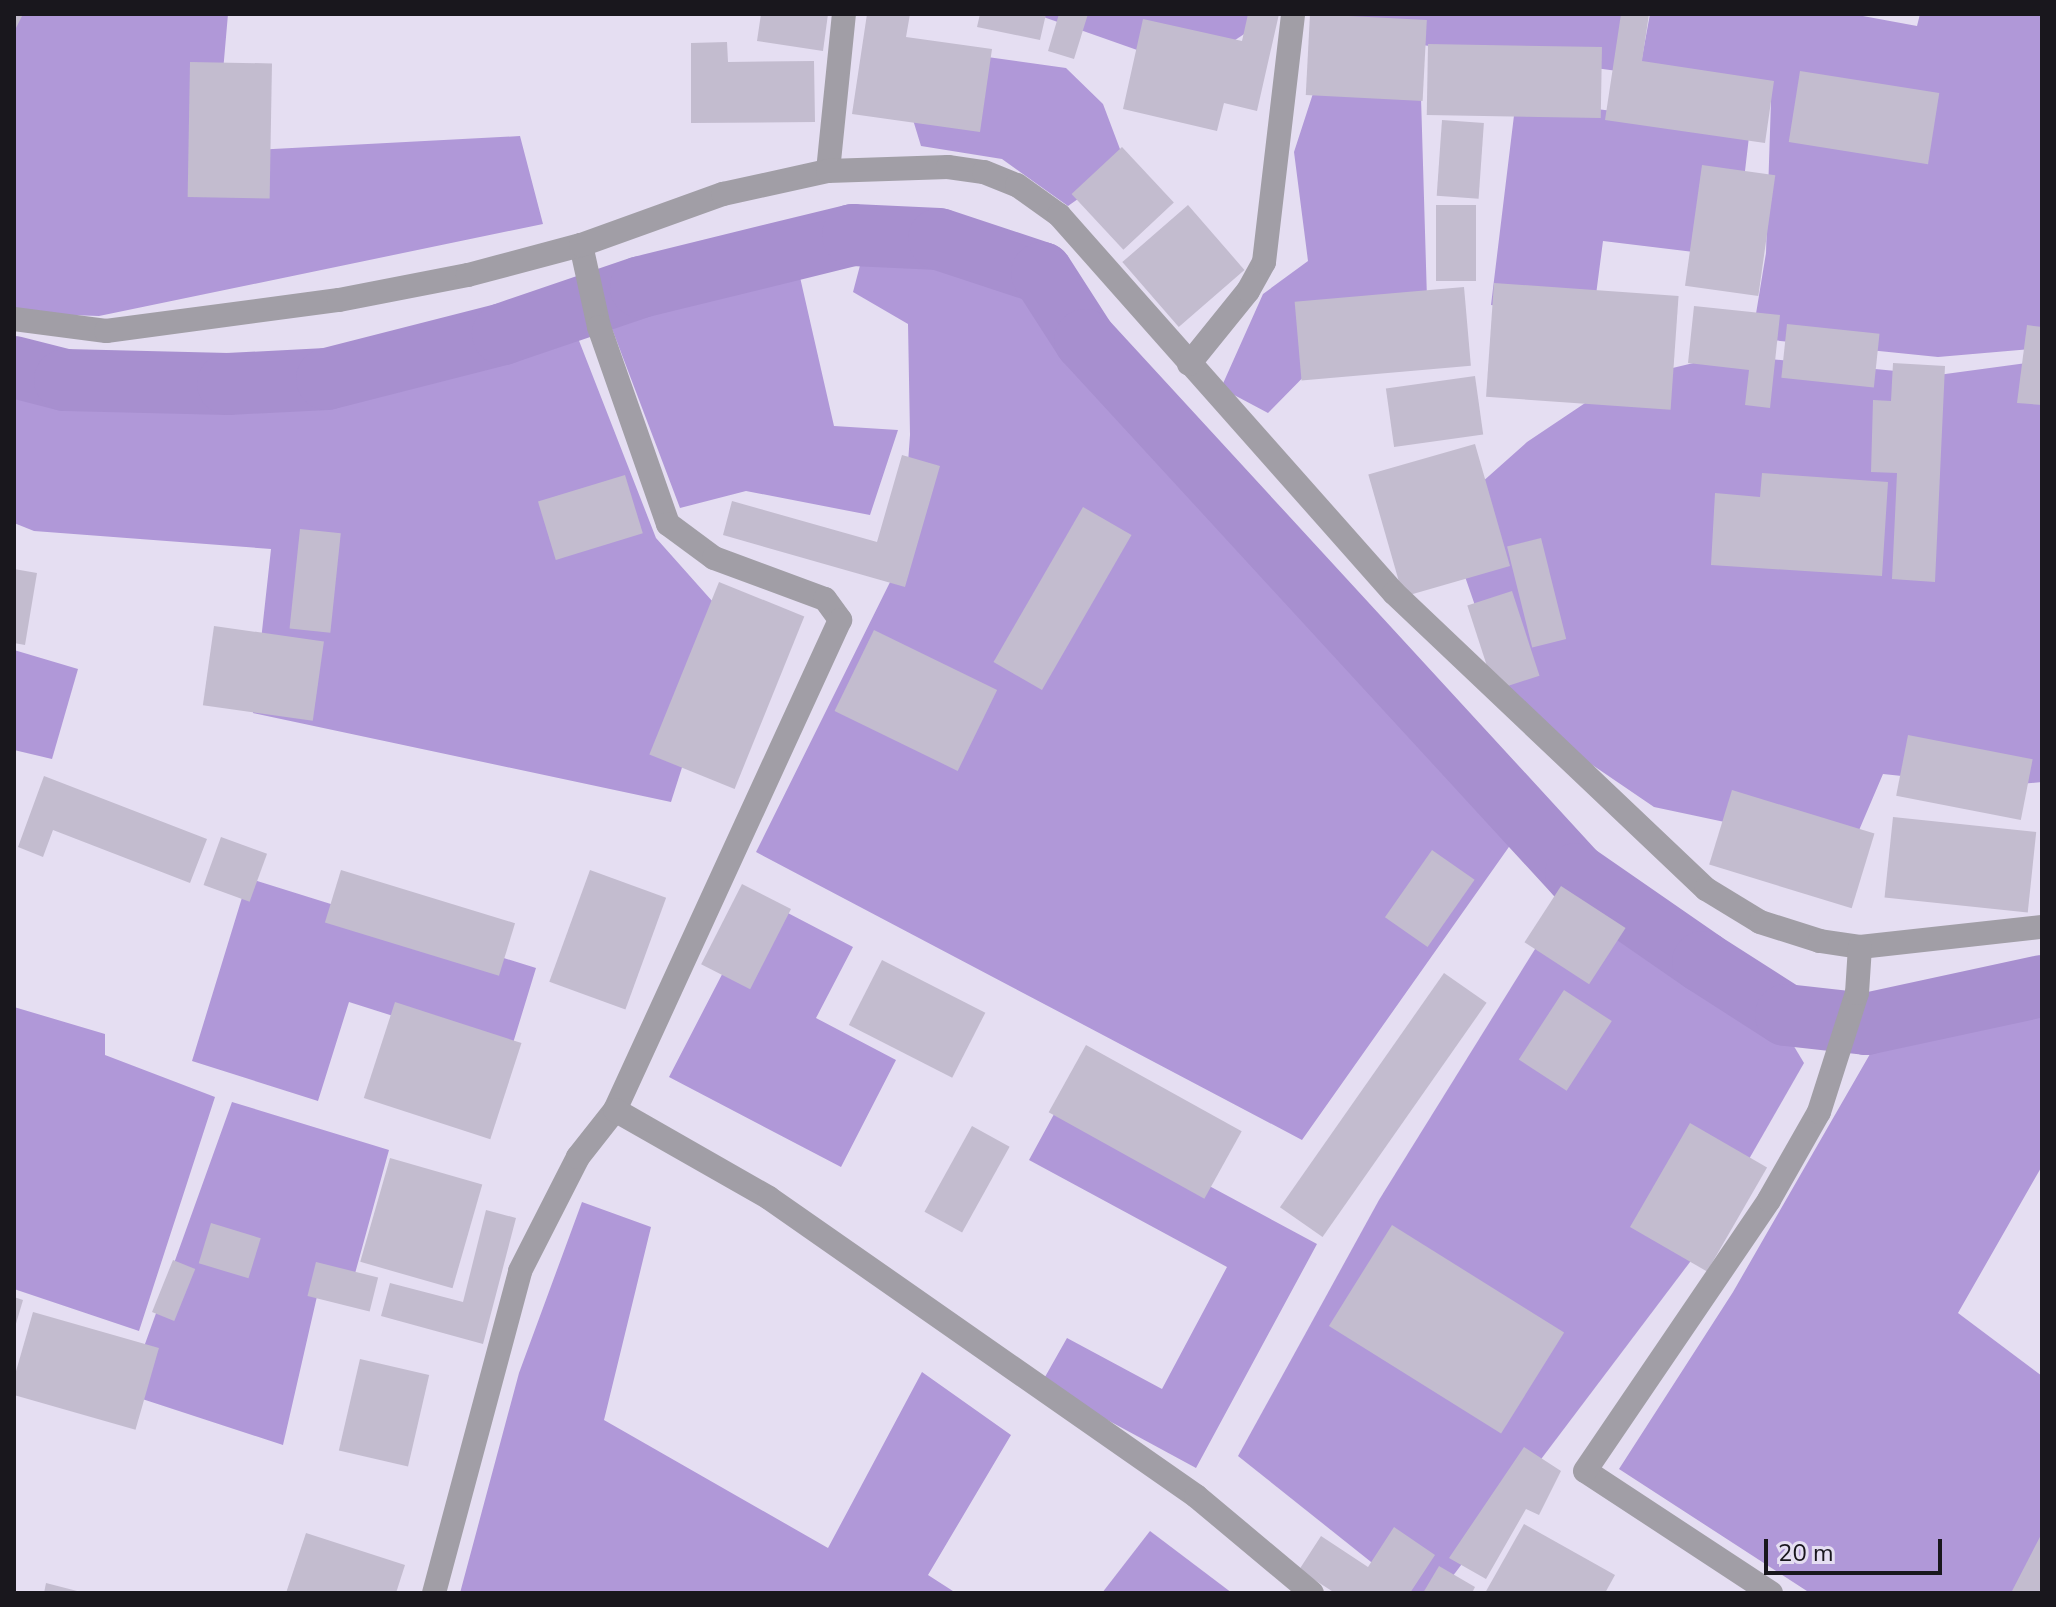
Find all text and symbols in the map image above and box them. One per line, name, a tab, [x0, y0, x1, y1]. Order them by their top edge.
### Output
scale bar	[1768, 1523, 1946, 1573]
text: 20 m	[1778, 1537, 1834, 1569]

